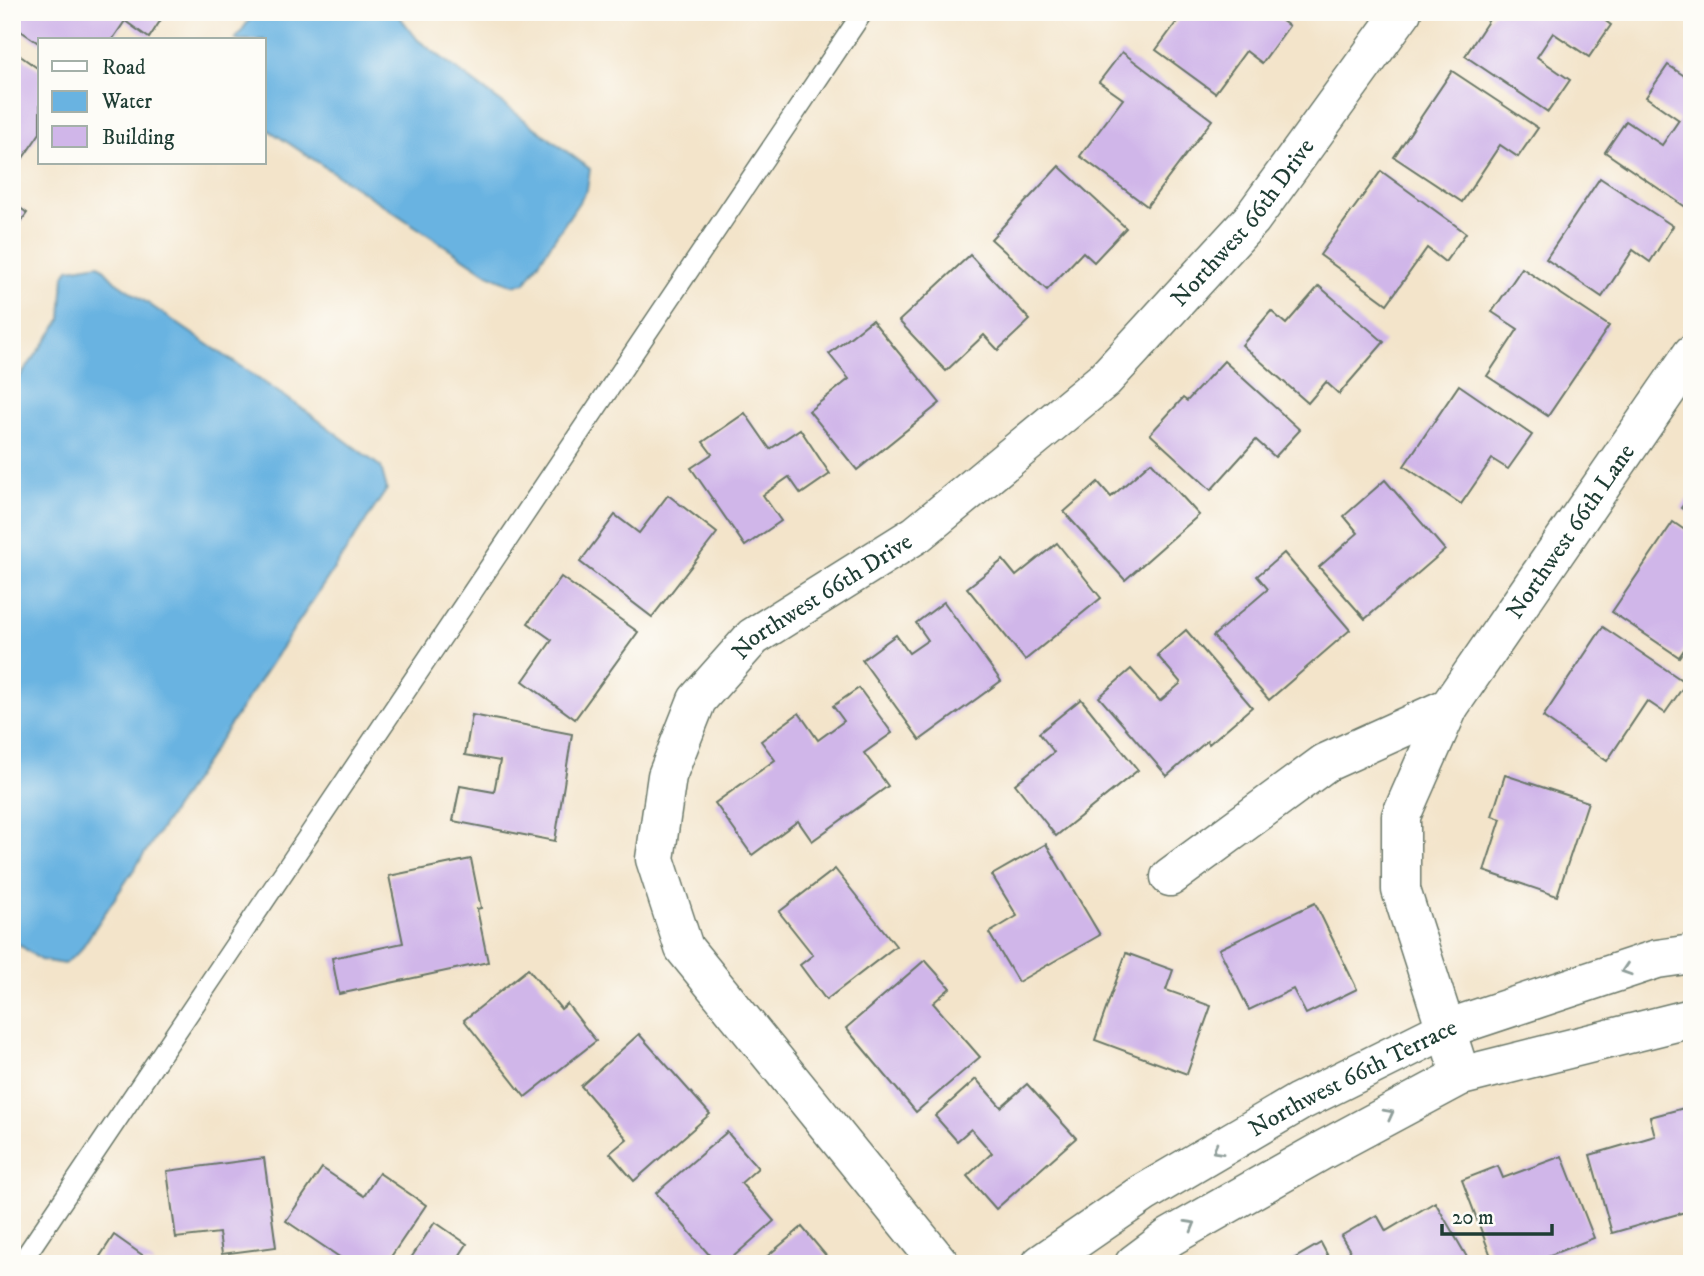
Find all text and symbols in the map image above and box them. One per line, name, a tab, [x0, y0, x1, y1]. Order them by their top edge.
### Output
legend	[38, 38, 266, 164]
text: Road	[102, 55, 146, 81]
text: Water	[101, 89, 152, 115]
text: Building	[102, 125, 175, 151]
street label: Northwest 66th Drive	[1165, 133, 1321, 314]
street label: Northwest 66th Lane	[1500, 438, 1642, 625]
street label: Northwest 66th Drive	[726, 527, 918, 666]
one-way arrow	[1620, 962, 1632, 976]
street label: Northwest 66th Terrace	[1244, 1012, 1461, 1144]
one-way arrow	[1382, 1109, 1394, 1122]
one-way arrow	[1212, 1142, 1225, 1155]
scale bar	[1442, 1192, 1552, 1236]
text: 20 m	[1452, 1205, 1494, 1231]
one-way arrow	[1183, 1220, 1196, 1233]

